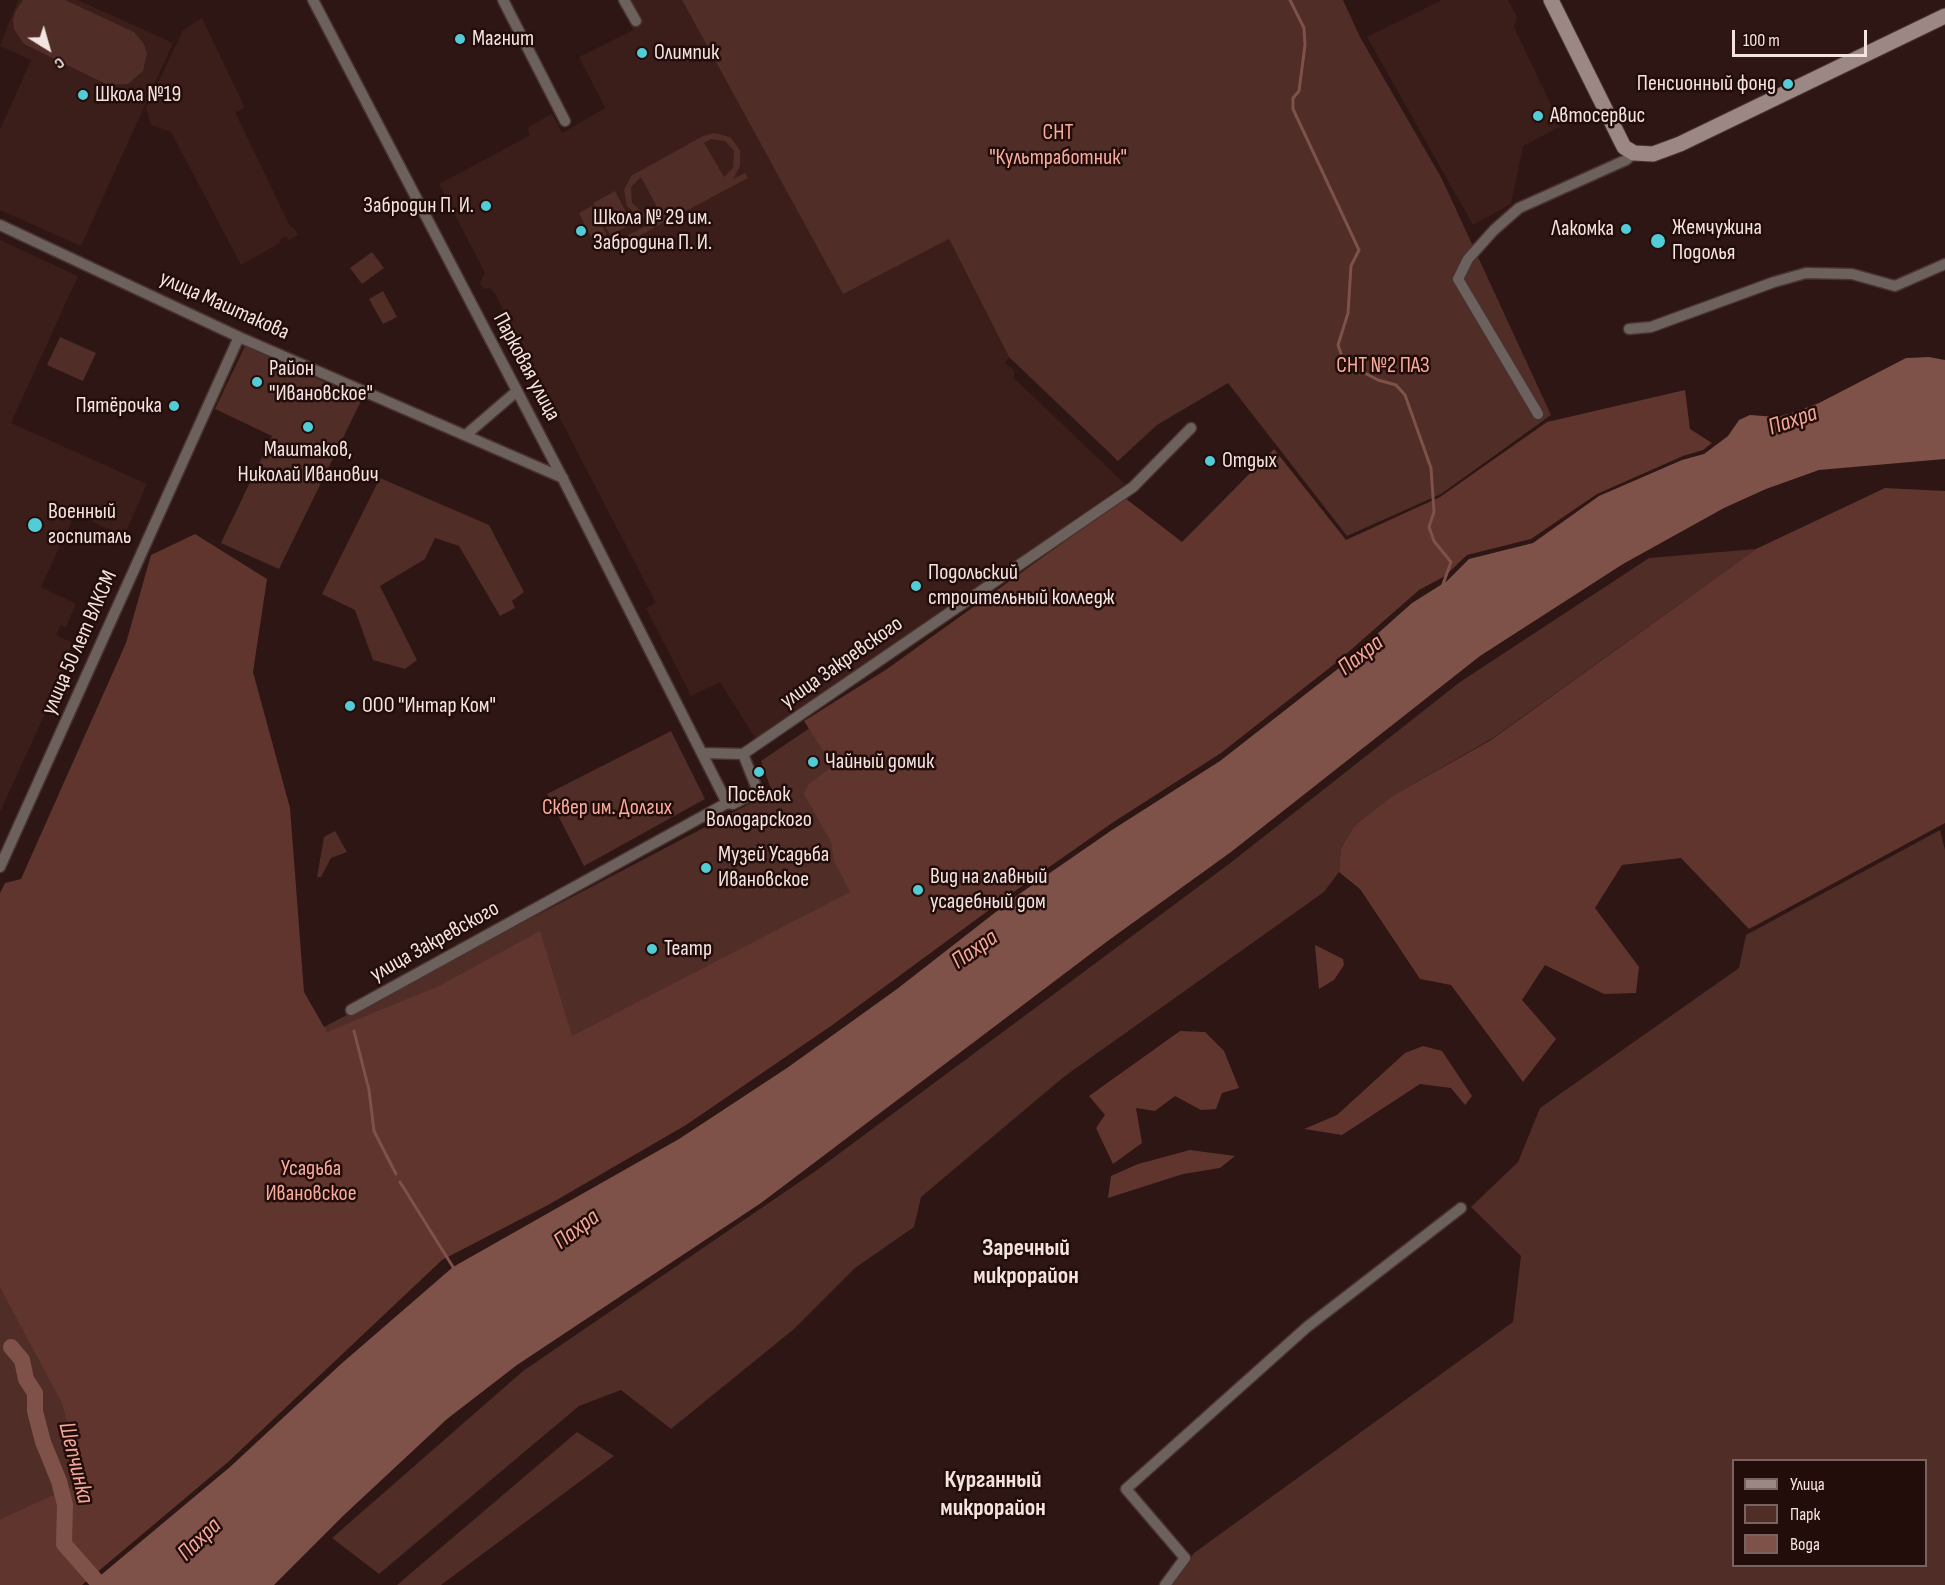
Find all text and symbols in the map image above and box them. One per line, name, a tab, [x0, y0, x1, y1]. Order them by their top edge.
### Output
north arrow	[18, 18, 78, 78]
scale bar	[1735, 18, 1870, 56]
place label: Магнит	[472, 26, 534, 52]
text: 100 m	[1743, 30, 1780, 51]
marker: Магнит	[453, 32, 467, 46]
place label: Олимпик	[654, 40, 719, 66]
marker: Олимпик	[635, 46, 649, 60]
text: С	[50, 53, 68, 73]
place label: Пенсионный фонд	[1637, 71, 1776, 97]
marker: Пенсионный фонд	[1781, 77, 1795, 91]
place label: Школа №19	[95, 82, 181, 108]
marker: Школа №19	[76, 88, 90, 102]
place label: Автосервис	[1550, 103, 1645, 129]
marker: Автосервис	[1531, 109, 1545, 123]
park label: СНТ "Культработник"	[989, 120, 1127, 172]
place label: Забродин П. И.	[363, 193, 474, 219]
marker: Забродин П. И.	[479, 199, 493, 213]
place label: Школа № 29 им. Забродина П. И.	[593, 205, 712, 256]
place label: Жемчужина Подолья	[1672, 215, 1762, 266]
place label: Лакомка	[1551, 216, 1614, 242]
marker: Лакомка	[1619, 222, 1633, 236]
marker: Школа № 29 им. Забродина П. И.	[574, 224, 588, 238]
marker: Жемчужина Подолья	[1649, 232, 1667, 250]
street label: улица Маштакова	[155, 266, 293, 346]
street label: Парковая улица	[487, 308, 565, 426]
park label: СНТ №2 ПАЗ	[1336, 353, 1430, 379]
place label: Район "Ивановское"	[269, 356, 373, 408]
marker: Район "Ивановское"	[250, 375, 264, 389]
place label: Пятёрочка	[75, 393, 162, 419]
marker: Пятёрочка	[167, 399, 181, 413]
water label: Пахра	[1765, 399, 1821, 443]
marker: Маштаков, Николай Иванович	[301, 420, 315, 434]
place label: Маштаков, Николай Иванович	[237, 437, 379, 488]
place label: Отдых	[1222, 448, 1277, 474]
marker: Отдых	[1203, 454, 1217, 468]
place label: Военный госпиталь	[48, 499, 131, 550]
marker: Военный госпиталь	[26, 516, 44, 534]
place label: Подольский строительный колледж	[928, 560, 1115, 612]
street label: улица 50 лет ВЛКСМ	[36, 567, 124, 719]
marker: Подольский строительный колледж	[909, 579, 923, 593]
street label: улица Закревского	[776, 611, 908, 715]
water label: Пахра	[1332, 629, 1390, 683]
place label: ООО "Интар Ком"	[362, 693, 496, 719]
marker: ООО "Интар Ком"	[343, 699, 357, 713]
place label: Чайный домик	[825, 749, 934, 775]
marker: Чайный домик	[806, 755, 820, 769]
marker: Посёлок Володарского	[752, 765, 766, 779]
place label: Посёлок Володарского	[706, 782, 812, 834]
park label: Сквер им. Долгих	[542, 795, 672, 821]
place label: Музей Усадьба Ивановское	[718, 842, 829, 894]
marker: Музей Усадьба Ивановское	[699, 861, 713, 875]
place label: Вид на главный усадебный дом	[930, 864, 1048, 915]
marker: Вид на главный усадебный дом	[911, 883, 925, 897]
street label: улица Закревского	[366, 896, 504, 988]
water label: Пахра	[946, 924, 1004, 976]
place label: Театр	[664, 936, 712, 962]
marker: Театр	[645, 942, 659, 956]
park label: Усадьба Ивановское	[265, 1156, 357, 1208]
water label: Пахра	[548, 1203, 606, 1257]
district label: Заречный микрорайон	[973, 1235, 1079, 1291]
water label: Шепчинка	[51, 1419, 99, 1507]
legend	[1732, 1459, 1927, 1567]
district label: Курганный микрорайон	[940, 1467, 1046, 1523]
text: Улица	[1790, 1474, 1825, 1495]
text: Парк	[1790, 1504, 1820, 1525]
water label: Пахра	[172, 1512, 228, 1568]
text: Вода	[1790, 1534, 1820, 1555]

